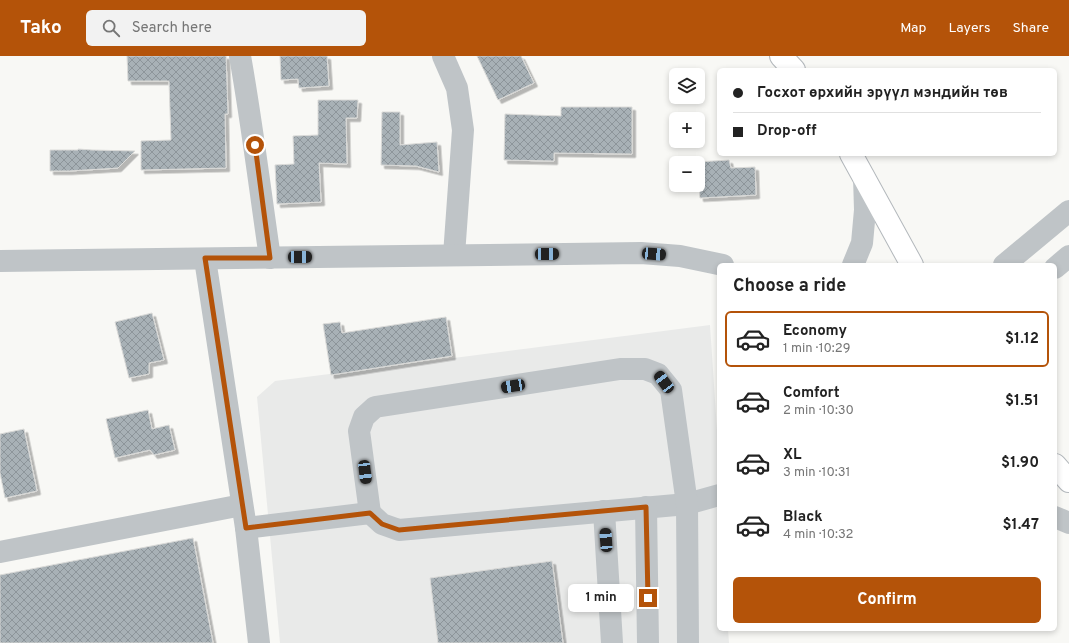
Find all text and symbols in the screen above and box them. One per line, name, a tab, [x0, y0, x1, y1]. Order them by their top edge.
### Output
search box	[86, 10, 366, 46]
text: Tako	[20, 16, 62, 40]
icon: search	[100, 17, 122, 39]
text: Search here	[132, 19, 212, 38]
text: Map	[900, 20, 926, 37]
text: Layers	[948, 20, 990, 37]
text: Share	[1012, 20, 1049, 37]
map controls	[669, 68, 705, 192]
button: layers	[669, 68, 705, 104]
text: Госхот өрхийн эрүүл мэндийн төв	[757, 84, 1008, 103]
button: +	[669, 112, 705, 148]
text: Drop-off	[757, 122, 817, 141]
route start	[246, 136, 264, 154]
button: −	[669, 156, 705, 192]
car	[642, 247, 666, 261]
car	[535, 248, 559, 260]
car	[288, 251, 312, 263]
text: Choose a ride	[733, 275, 846, 298]
icon: car	[735, 321, 771, 357]
text: Economy	[783, 322, 847, 341]
text: $1.12	[1005, 330, 1039, 349]
text: 1 min · 10:29	[783, 341, 850, 357]
car	[652, 369, 676, 395]
car	[500, 378, 526, 394]
icon: car	[735, 383, 771, 419]
text: Comfort	[783, 384, 840, 403]
text: $1.51	[1005, 392, 1039, 411]
text: 2 min · 10:30	[783, 403, 854, 419]
icon: car	[735, 445, 771, 481]
text: XL	[783, 446, 801, 465]
text: $1.90	[1001, 454, 1039, 473]
car	[358, 459, 372, 485]
text: 3 min · 10:31	[783, 465, 850, 481]
icon: car	[735, 507, 771, 543]
text: Black	[783, 508, 823, 527]
text: $1.47	[1003, 516, 1039, 535]
text: 4 min · 10:32	[783, 527, 854, 543]
car	[599, 528, 613, 552]
button: Confirm	[733, 577, 1041, 623]
callout: 1 min	[568, 584, 634, 612]
route end	[639, 589, 657, 607]
text: 1 min	[585, 590, 617, 606]

